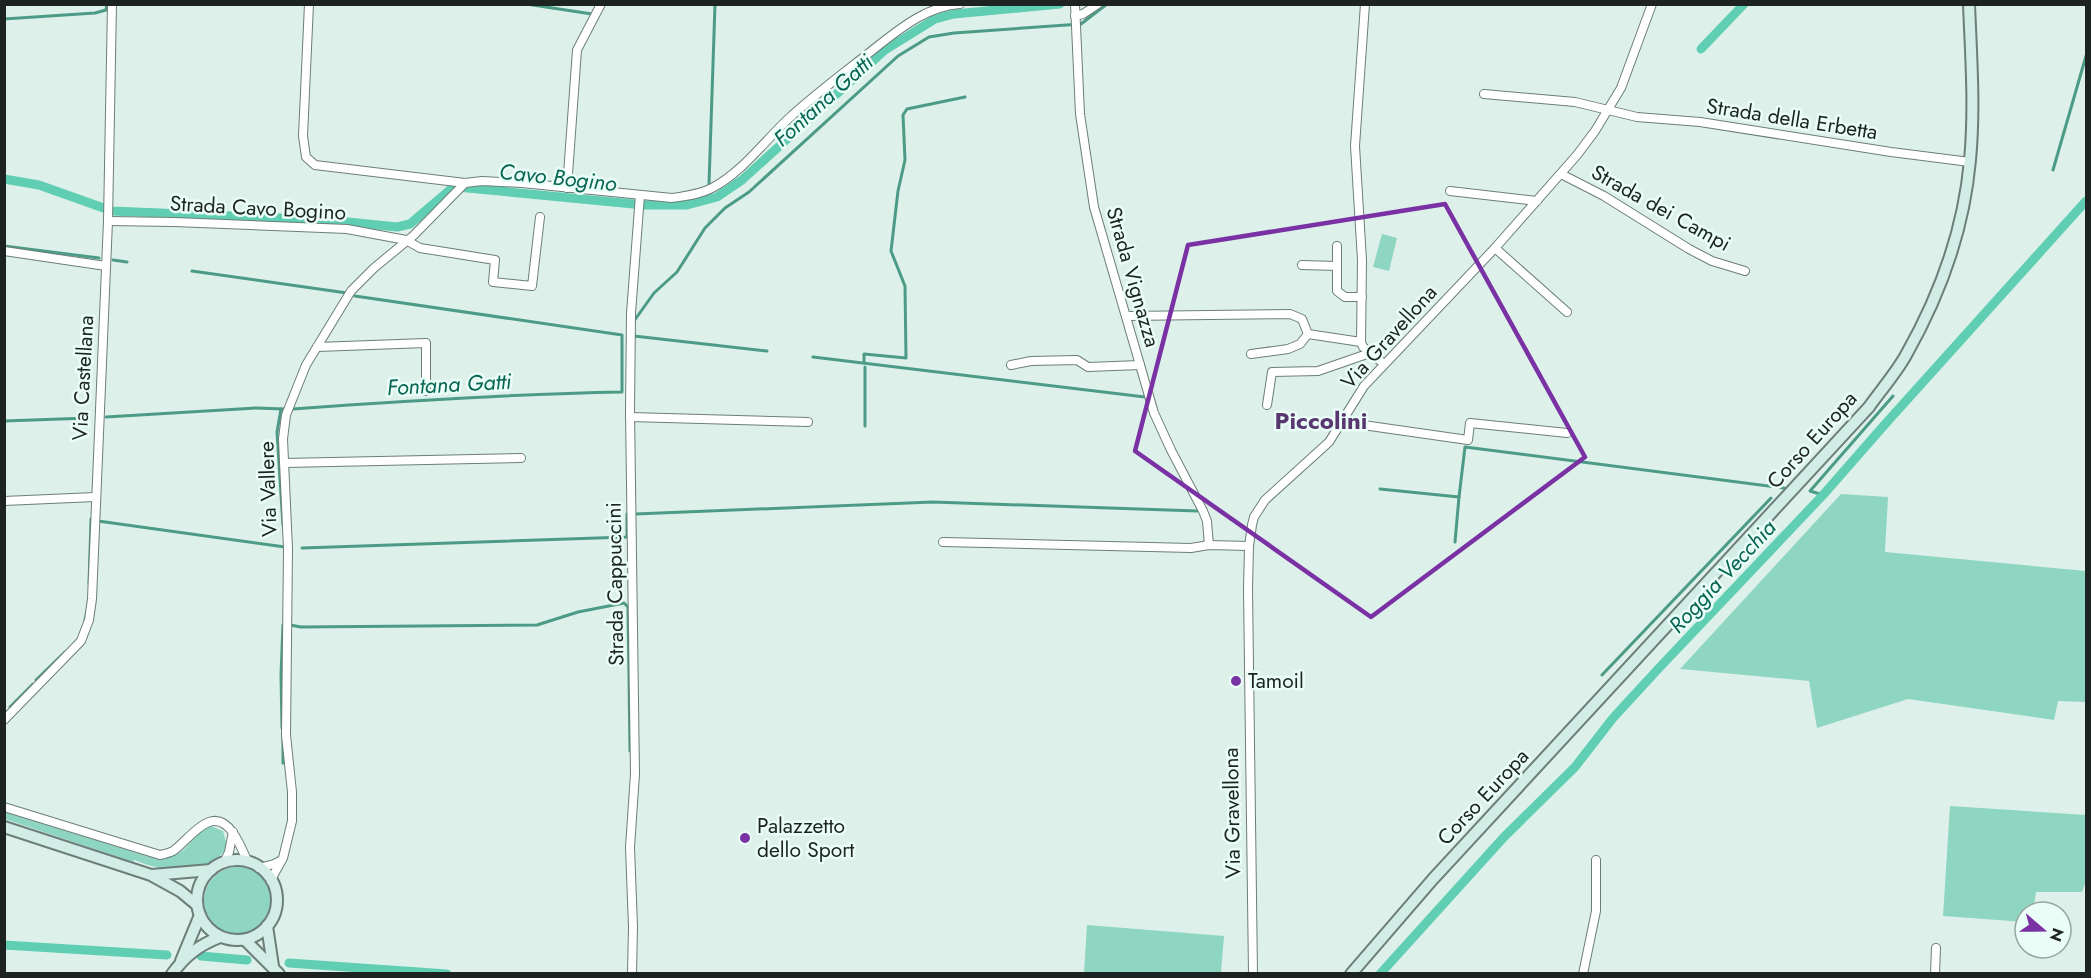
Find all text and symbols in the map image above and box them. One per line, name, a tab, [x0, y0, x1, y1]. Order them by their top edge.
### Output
water label: Fontana Gatti	[766, 46, 880, 154]
street label: Strada della Erbetta	[1704, 91, 1880, 147]
water label: Cavo Bogino	[498, 155, 619, 199]
street label: Strada dei Campi	[1586, 157, 1736, 259]
street label: Strada Cavo Bogino	[169, 188, 347, 228]
street label: Strada Vignazza	[1099, 203, 1167, 351]
street label: Via Gravellona	[1334, 278, 1444, 396]
street label: Via Castellana	[65, 315, 101, 441]
water label: Fontana Gatti	[386, 365, 513, 403]
street label: Corso Europa	[1760, 385, 1864, 495]
district label: Piccolini	[1275, 403, 1367, 438]
street label: Via Vallere	[251, 440, 285, 537]
street label: Strada Cappuccini	[599, 502, 631, 666]
water label: Roggia Vecchia	[1661, 512, 1783, 640]
place label: Tamoil	[1248, 666, 1304, 696]
marker: Tamoil	[1229, 674, 1243, 688]
street label: Corso Europa	[1430, 742, 1536, 852]
street label: Via Gravellona	[1216, 747, 1248, 879]
place label: Palazzetto dello Sport	[757, 811, 854, 865]
marker: Palazzetto dello Sport	[738, 831, 752, 845]
north arrow	[2013, 900, 2073, 960]
text: N	[2044, 925, 2070, 945]

